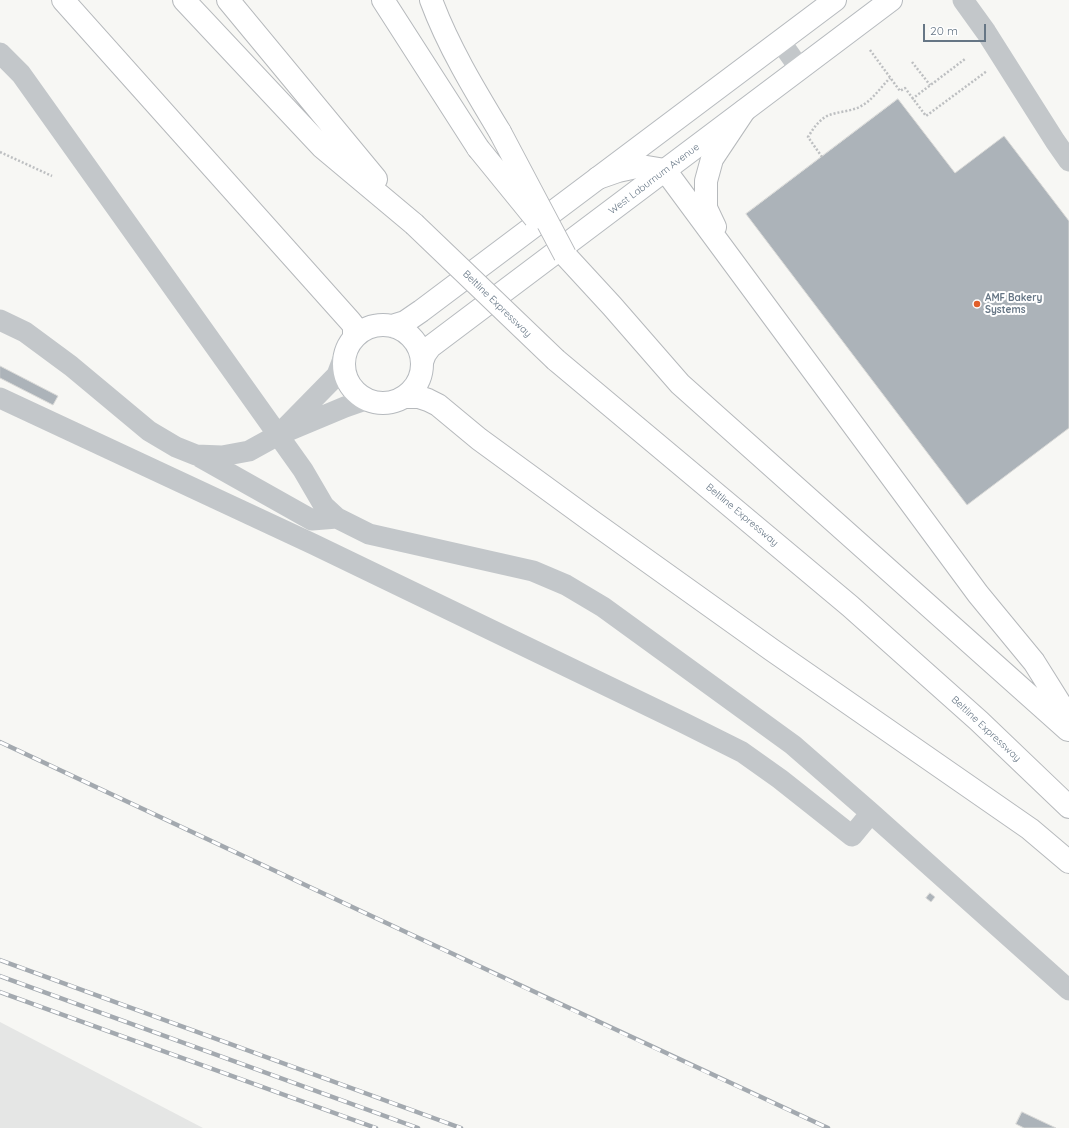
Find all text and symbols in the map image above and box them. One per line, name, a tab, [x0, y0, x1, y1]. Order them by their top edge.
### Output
scale bar	[925, 16, 988, 42]
text: 20 m	[930, 23, 958, 38]
street label: West Laburnum Avenue	[606, 141, 702, 217]
street label: Beltline Expressway	[460, 268, 534, 340]
place label: AMF Bakery Systems	[985, 292, 1042, 316]
marker: AMF Bakery Systems	[972, 299, 982, 309]
street label: Beltline Expressway	[703, 481, 781, 549]
street label: Beltline Expressway	[949, 694, 1023, 764]

